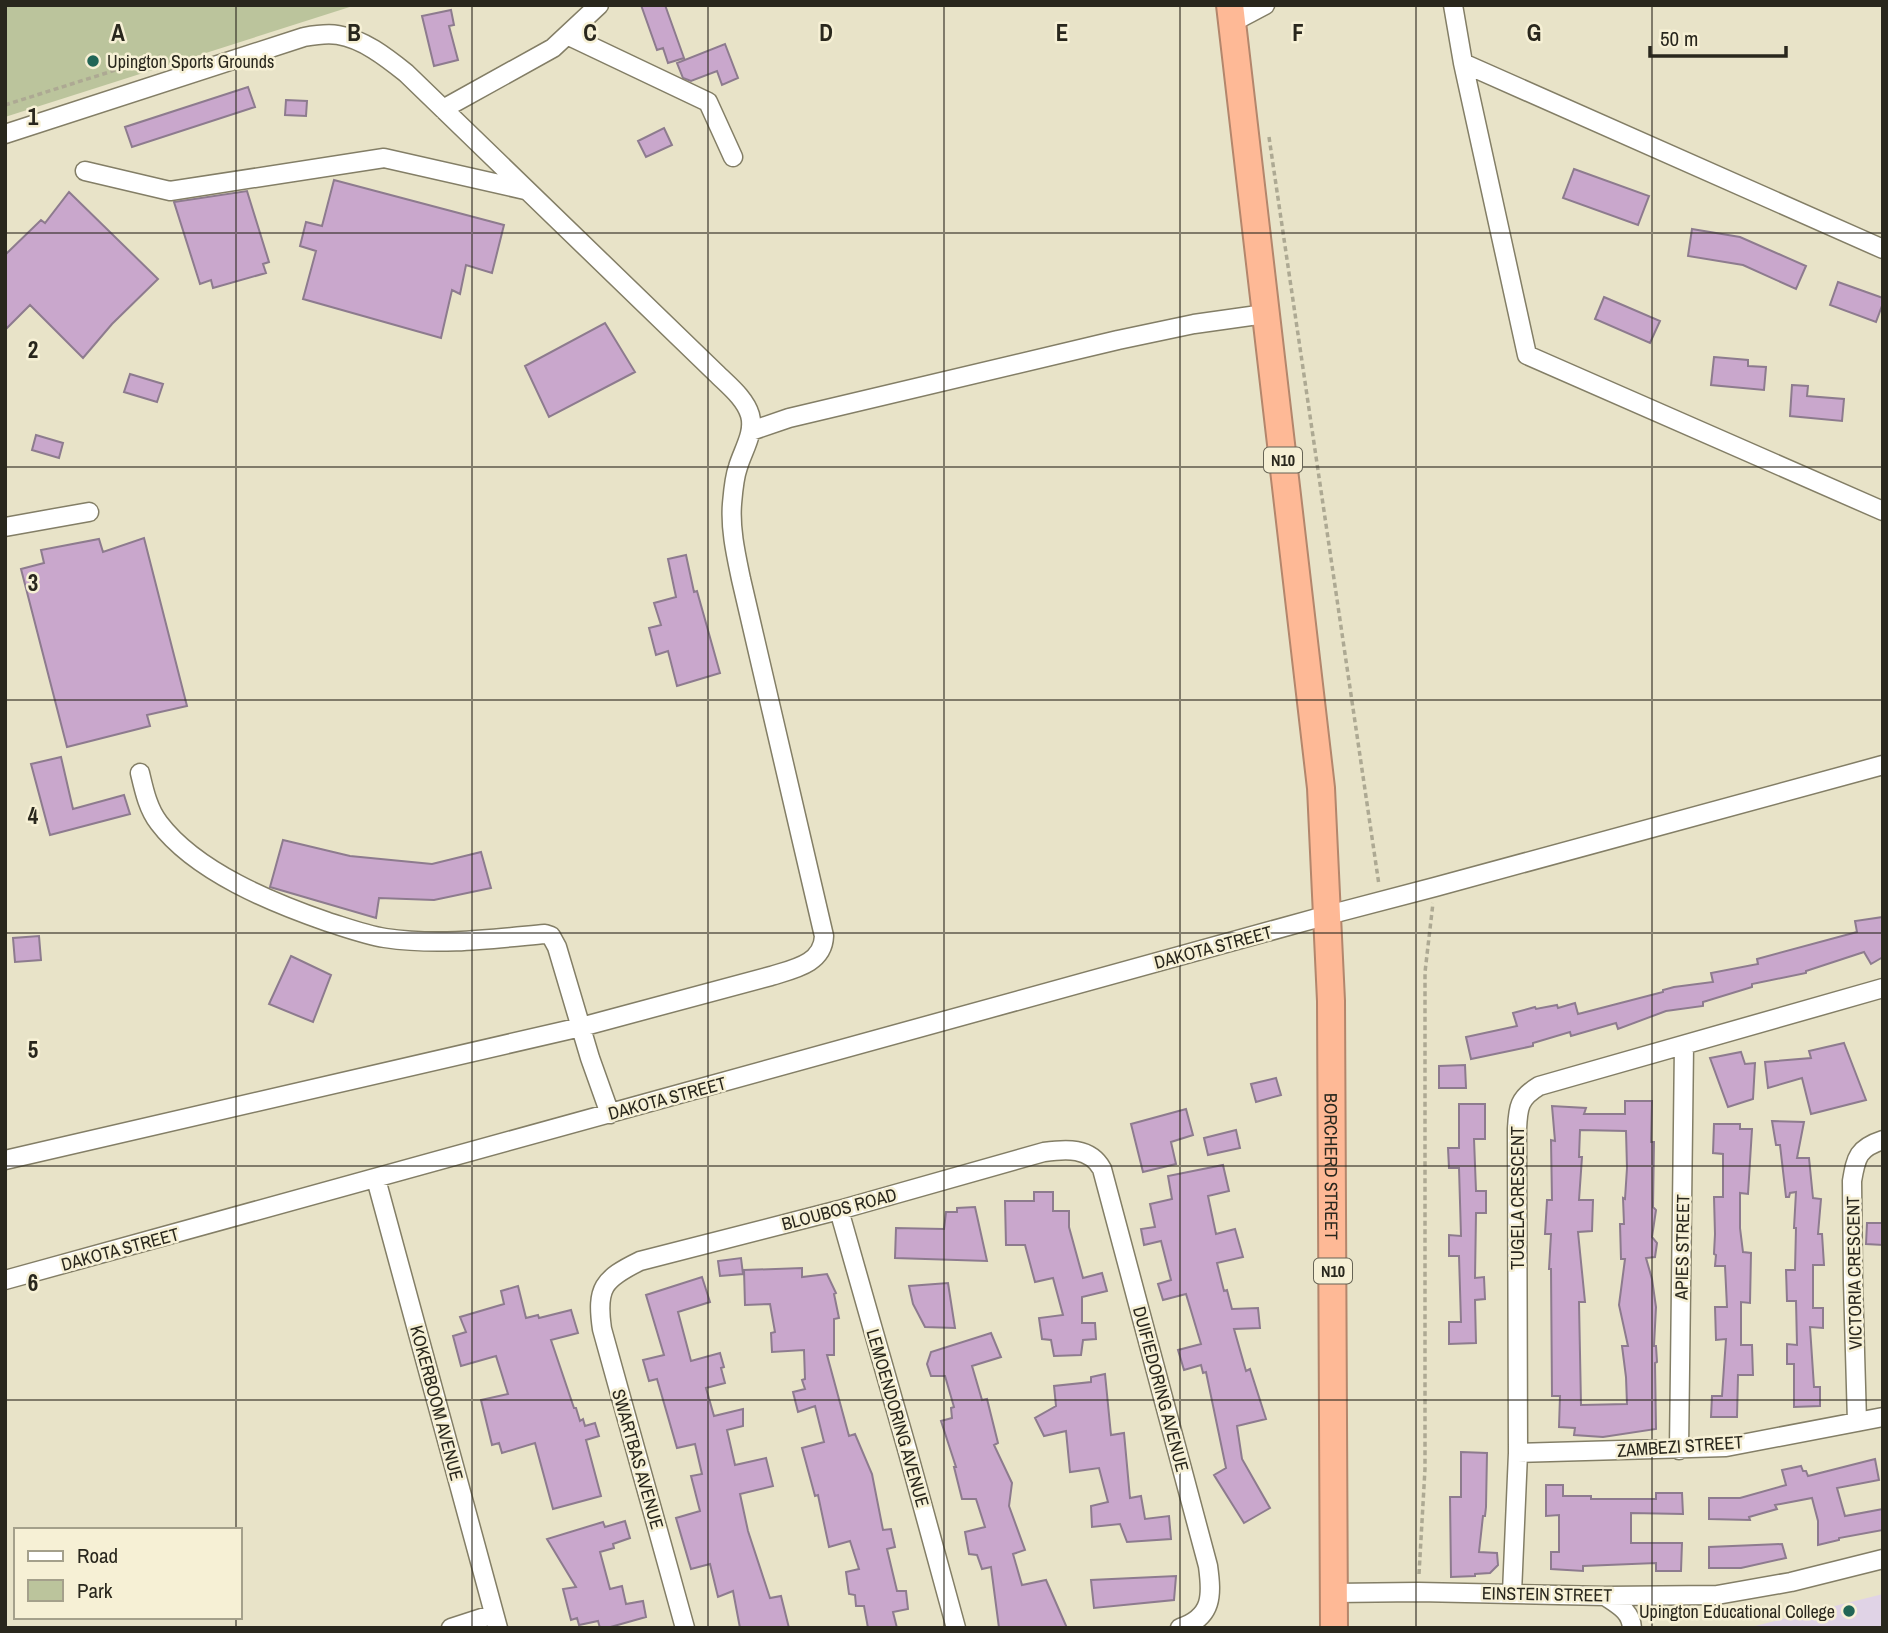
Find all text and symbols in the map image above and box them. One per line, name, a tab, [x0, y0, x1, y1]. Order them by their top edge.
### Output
scale bar	[1650, 14, 1786, 58]
text: A	[111, 17, 125, 48]
text: B	[347, 17, 361, 48]
text: C	[583, 17, 597, 48]
text: D	[819, 17, 833, 48]
text: E	[1056, 17, 1068, 48]
text: F	[1292, 17, 1304, 48]
text: G	[1527, 17, 1541, 48]
text: 50 m	[1660, 24, 1698, 53]
place label: Upington Sports Grounds	[107, 49, 274, 74]
marker: Upington Sports Grounds	[85, 53, 101, 69]
text: 1	[28, 101, 39, 132]
text: 2	[28, 334, 38, 365]
road number: N10	[1264, 447, 1302, 472]
text: 3	[28, 567, 38, 598]
text: 4	[28, 800, 39, 831]
street label: DAKOTA STREET	[1151, 919, 1275, 975]
text: 5	[28, 1034, 38, 1065]
street label: DAKOTA STREET	[605, 1070, 729, 1126]
street label: BORCHERD STREET	[1319, 1093, 1345, 1240]
street label: TUGELA CRESCENT	[1505, 1126, 1530, 1270]
street label: BLOUBOS ROAD	[779, 1182, 899, 1236]
street label: APIES STREET	[1669, 1194, 1695, 1301]
street label: VICTORIA CRESCENT	[1840, 1196, 1868, 1350]
street label: DAKOTA STREET	[58, 1221, 182, 1277]
road number: N10	[1314, 1259, 1352, 1284]
text: 6	[28, 1267, 38, 1298]
street label: DUIFIEDORING AVENUE	[1127, 1303, 1195, 1475]
street label: KOKERBOOM AVENUE	[404, 1323, 470, 1483]
street label: LEMOENDORING AVENUE	[861, 1326, 935, 1510]
street label: SWARTBAS AVENUE	[606, 1386, 670, 1532]
street label: ZAMBEZI STREET	[1616, 1429, 1744, 1463]
legend	[14, 1528, 242, 1619]
text: Road	[77, 1541, 118, 1570]
text: Park	[77, 1576, 113, 1605]
street label: EINSTEIN STREET	[1482, 1580, 1612, 1608]
place label: Upington Educational College	[1639, 1599, 1835, 1624]
marker: Upington Educational College	[1841, 1603, 1857, 1619]

